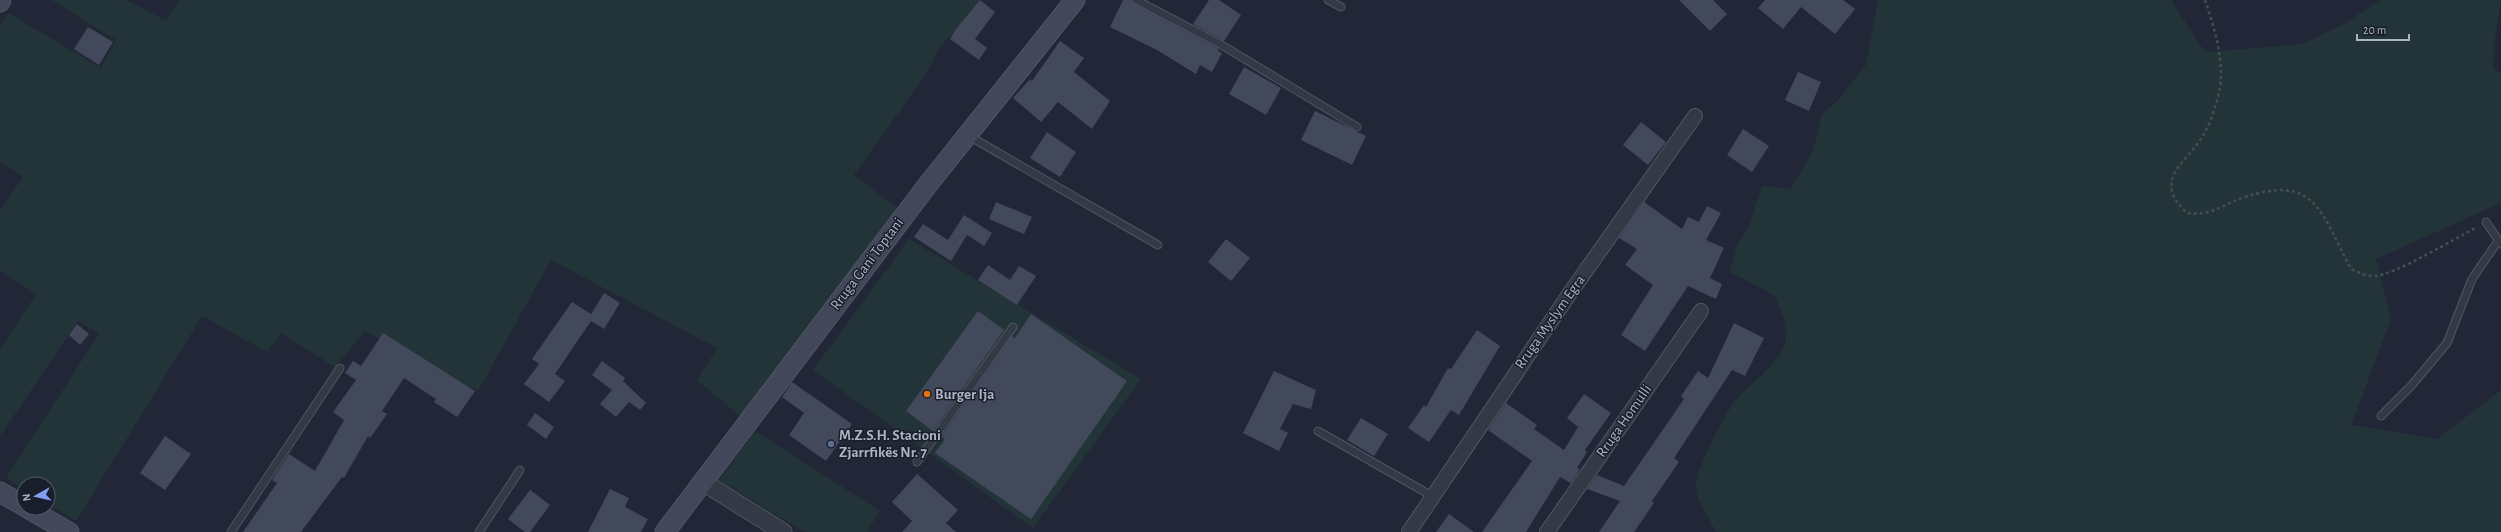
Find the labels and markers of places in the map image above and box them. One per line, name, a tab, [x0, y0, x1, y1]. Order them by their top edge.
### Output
place label: Burger Ija	[935, 387, 995, 402]
marker: Burger Ija	[922, 389, 932, 399]
place label: M.Z.S.H. Stacioni Zjarrfikës Nr. 7	[839, 428, 941, 460]
marker: M.Z.S.H. Stacioni Zjarrfikës Nr. 7	[826, 439, 836, 449]

